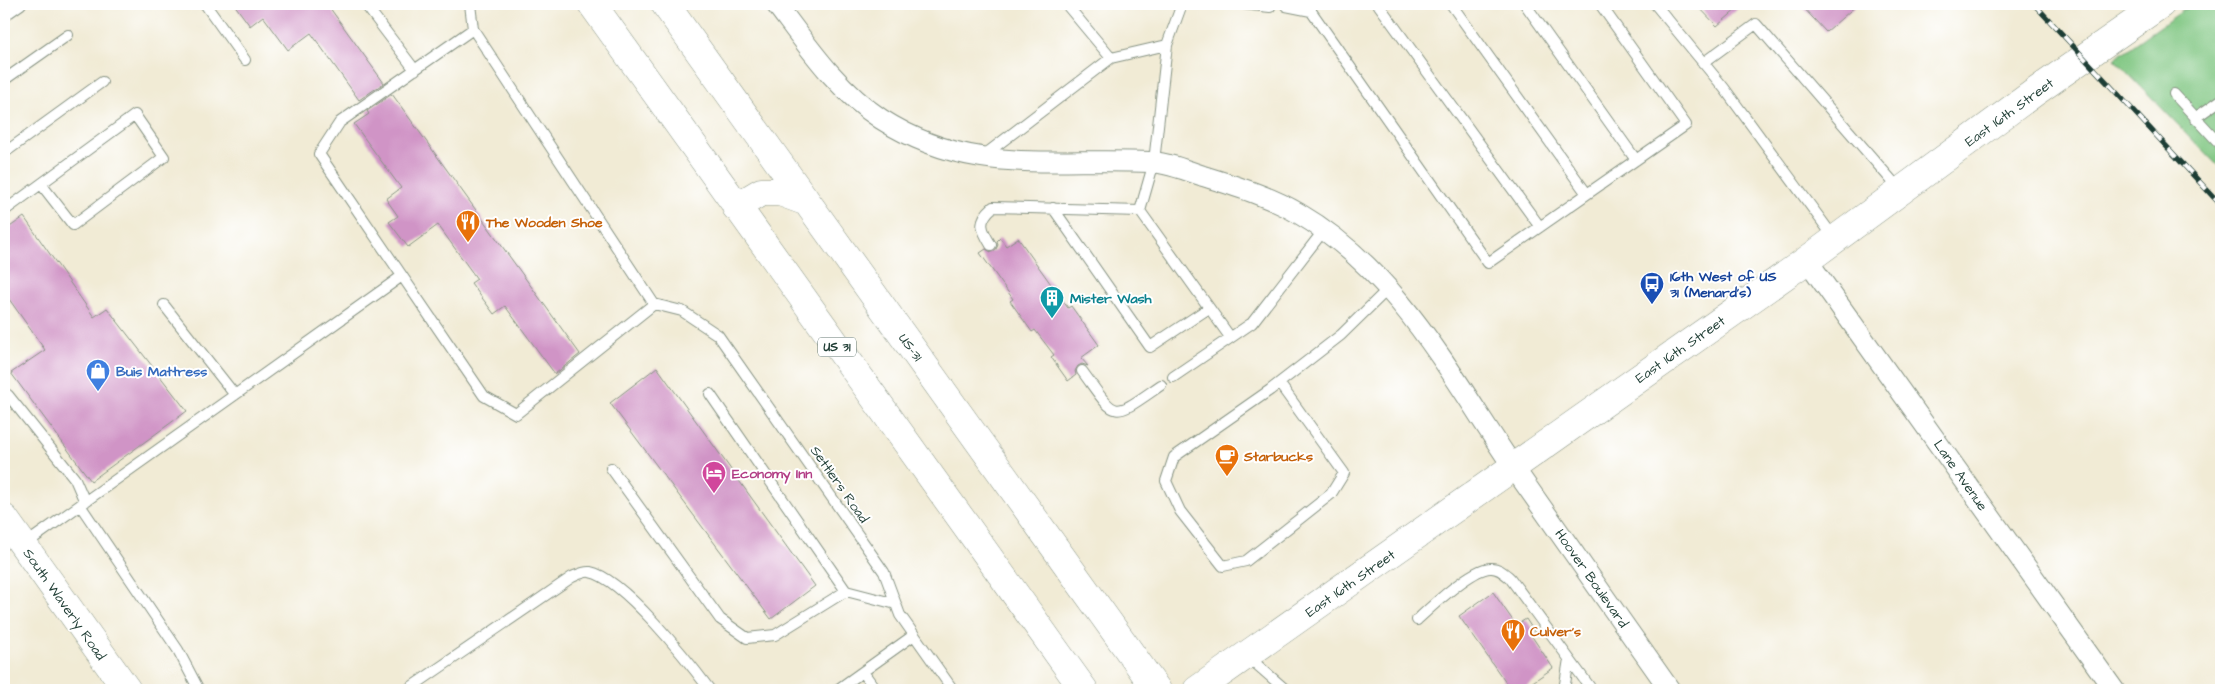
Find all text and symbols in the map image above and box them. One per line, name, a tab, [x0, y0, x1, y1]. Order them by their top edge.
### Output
street label: East 16th Street	[1961, 73, 2058, 152]
restaurant icon: The Wooden Shoe	[455, 209, 481, 243]
place label: The Wooden Shoe	[485, 213, 603, 233]
place label: 16th West of US 31 (Menard's)	[1669, 267, 1776, 303]
bus stop icon: 16th West of US 31 (Menard's)	[1639, 271, 1665, 305]
building icon: Mister Wash	[1039, 285, 1065, 319]
place label: Mister Wash	[1070, 289, 1153, 309]
street label: East 16th Street	[1632, 311, 1730, 388]
street label: US-31	[893, 330, 927, 366]
road number: US 31	[818, 338, 856, 357]
shop icon: Buis Mattress	[85, 358, 111, 392]
place label: Buis Mattress	[116, 362, 207, 382]
street label: Lane Avenue	[1928, 436, 1992, 515]
street label: Settlers Road	[805, 442, 873, 527]
cafe icon: Starbucks	[1214, 443, 1240, 477]
place label: Starbucks	[1243, 447, 1313, 467]
hotel icon: Economy Inn	[701, 460, 727, 494]
place label: Economy Inn	[732, 464, 812, 484]
street label: Hoover Boulevard	[1550, 525, 1633, 632]
street label: South Waverly Road	[18, 544, 110, 665]
street label: East 16th Street	[1302, 545, 1400, 622]
restaurant icon: Culver's	[1500, 618, 1526, 652]
place label: Culver's	[1530, 622, 1581, 642]

